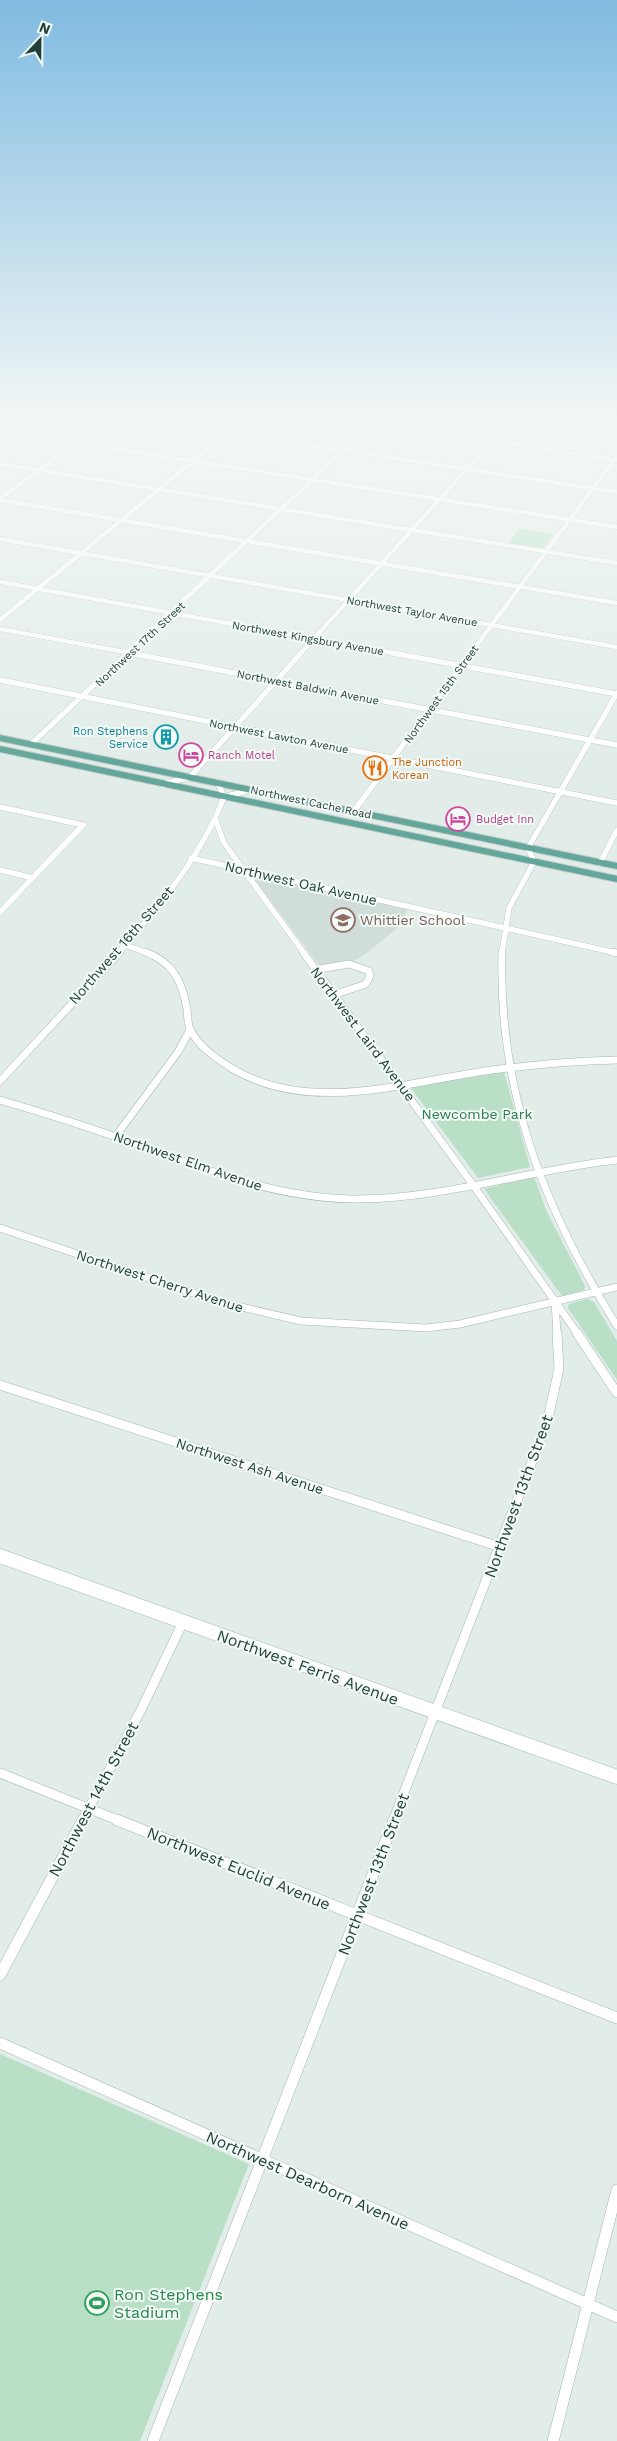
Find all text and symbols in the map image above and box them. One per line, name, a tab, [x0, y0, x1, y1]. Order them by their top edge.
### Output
north arrow	[15, 15, 65, 65]
text: N	[37, 19, 53, 37]
street label: Northwest Taylor Avenue	[345, 594, 478, 629]
street label: Northwest 17th Street	[93, 599, 188, 689]
street label: Northwest Kingsbury Avenue	[231, 619, 385, 658]
street label: Northwest 15th Street	[401, 642, 482, 746]
street label: Northwest Baldwin Avenue	[236, 667, 380, 708]
street label: Northwest Lawton Avenue	[208, 717, 350, 756]
building icon: Ron Stephens Service	[153, 724, 179, 750]
place label: Ron Stephens Service	[73, 725, 148, 751]
hotel icon: Ranch Motel	[178, 742, 204, 768]
place label: Ranch Motel	[208, 749, 276, 762]
restaurant icon: The Junction Korean	[362, 755, 388, 781]
place label: The Junction Korean	[392, 756, 462, 782]
street label: Northwest Cache Road	[249, 783, 373, 822]
hotel icon: Budget Inn	[445, 806, 471, 832]
place label: Budget Inn	[476, 813, 534, 826]
street label: Northwest Oak Avenue	[223, 858, 379, 908]
street label: Northwest 16th Street	[65, 883, 177, 1007]
school or university icon: Whittier School	[330, 907, 356, 933]
place label: Whittier School	[360, 912, 466, 928]
street label: Northwest Laird Avenue	[307, 964, 419, 1104]
park label: Newcombe Park	[422, 1106, 532, 1122]
street label: Northwest Elm Avenue	[112, 1128, 264, 1194]
street label: Northwest Cherry Avenue	[75, 1246, 245, 1316]
street label: Northwest 13th Street	[480, 1412, 557, 1580]
street label: Northwest Ash Avenue	[174, 1435, 326, 1497]
street label: Northwest Ferris Avenue	[214, 1626, 401, 1709]
street label: Northwest 14th Street	[45, 1718, 142, 1880]
street label: Northwest 13th Street	[334, 1790, 413, 1958]
street label: Northwest Euclid Avenue	[144, 1823, 333, 1914]
street label: Northwest Dearborn Avenue	[203, 2127, 412, 2234]
place label: Ron Stephens Stadium	[114, 2285, 223, 2322]
sports icon: Ron Stephens Stadium	[84, 2290, 110, 2316]

